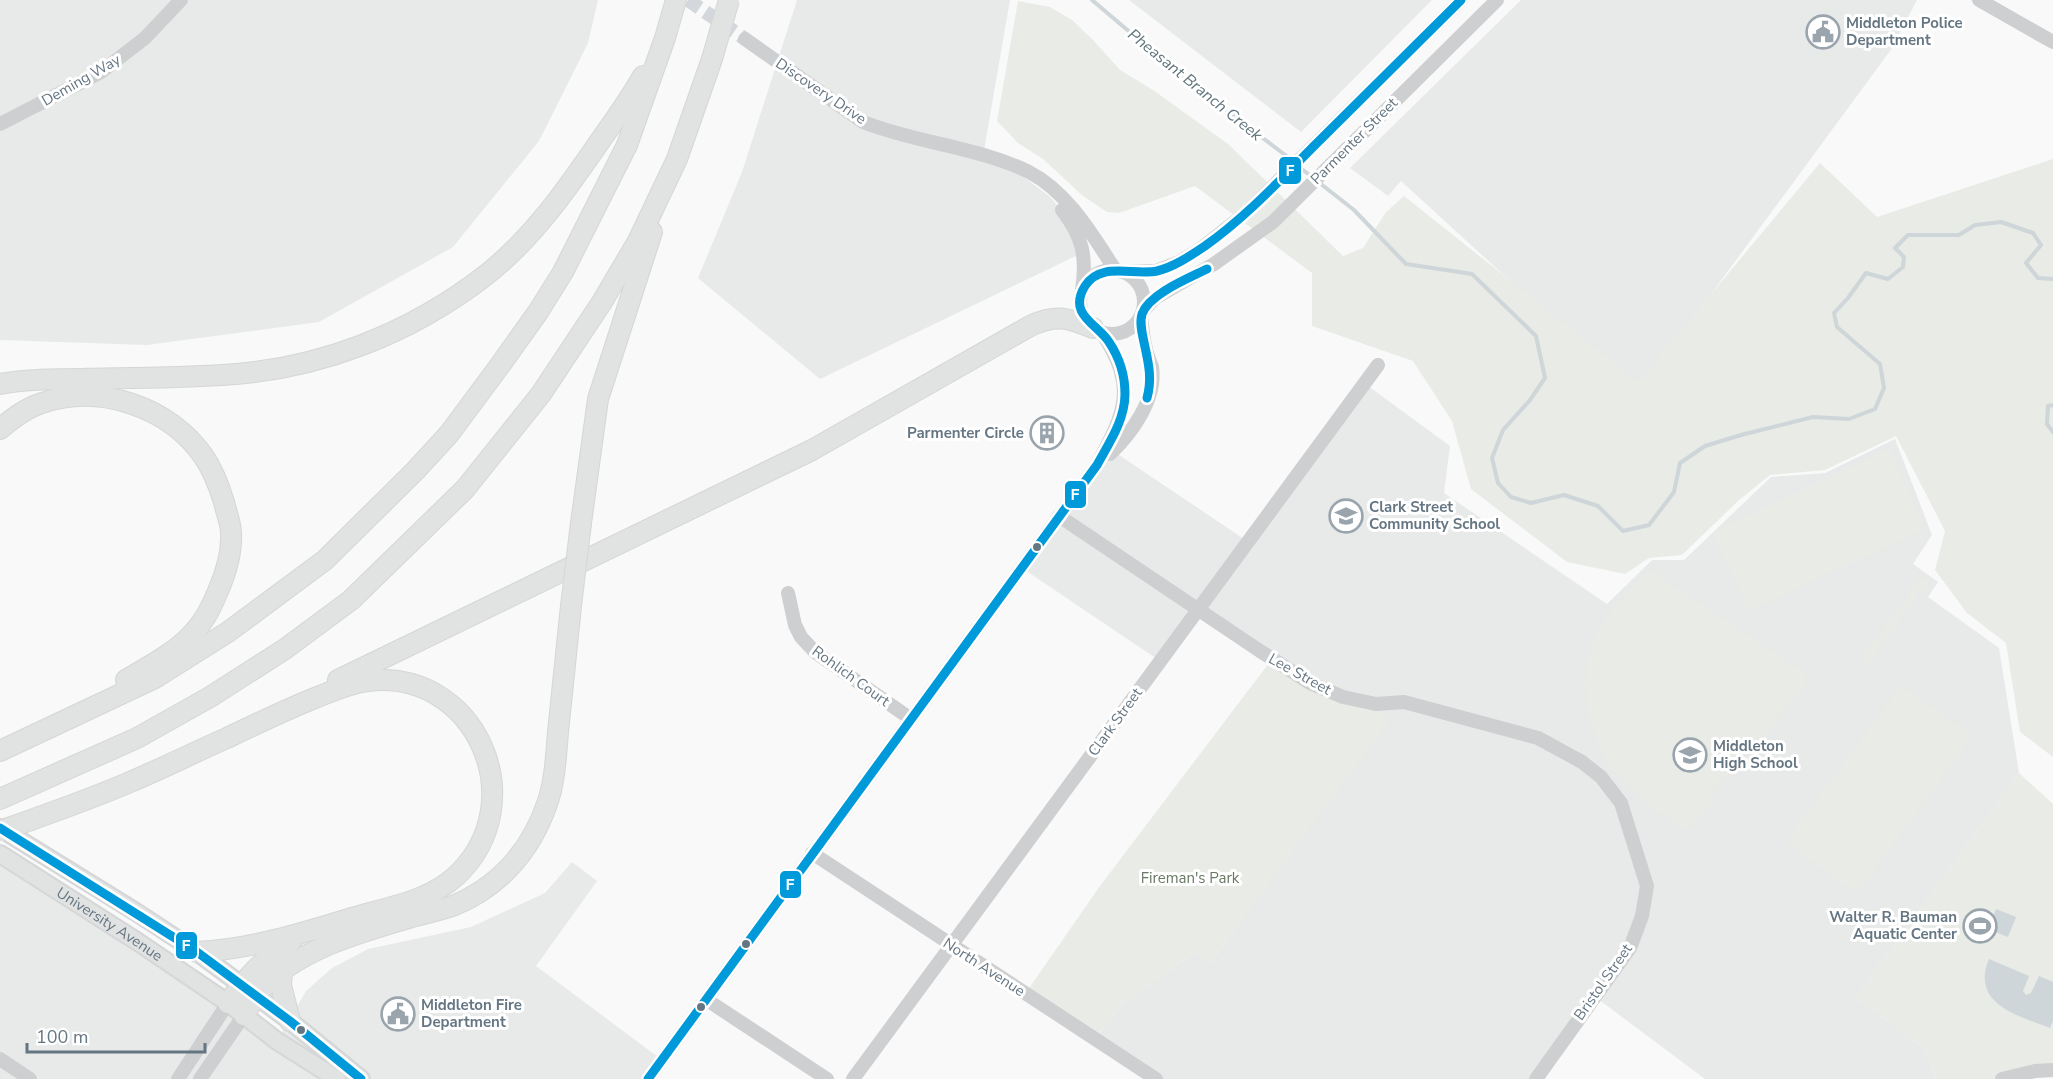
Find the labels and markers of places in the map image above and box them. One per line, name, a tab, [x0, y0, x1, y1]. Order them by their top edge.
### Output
place label: Middleton Police Department	[1846, 13, 1963, 50]
public building icon: Middleton Police Department	[1805, 14, 1841, 50]
building icon: Parmenter Circle	[1029, 415, 1065, 451]
place label: Parmenter Circle	[907, 423, 1024, 443]
place label: Clark Street Community School	[1369, 497, 1500, 534]
school or university icon: Clark Street Community School	[1328, 498, 1364, 534]
unlabelled marker	[1031, 541, 1043, 553]
place label: Middleton High School	[1713, 736, 1798, 773]
school or university icon: Middleton High School	[1672, 737, 1708, 773]
place label: Walter R. Bauman Aquatic Center	[1829, 907, 1957, 944]
sports icon: Walter R. Bauman Aquatic Center	[1962, 908, 1998, 944]
unlabelled marker	[740, 938, 752, 950]
place label: Middleton Fire Department	[421, 995, 522, 1032]
public building icon: Middleton Fire Department	[380, 996, 416, 1032]
unlabelled marker	[695, 1001, 707, 1013]
unlabelled marker	[295, 1024, 307, 1036]

